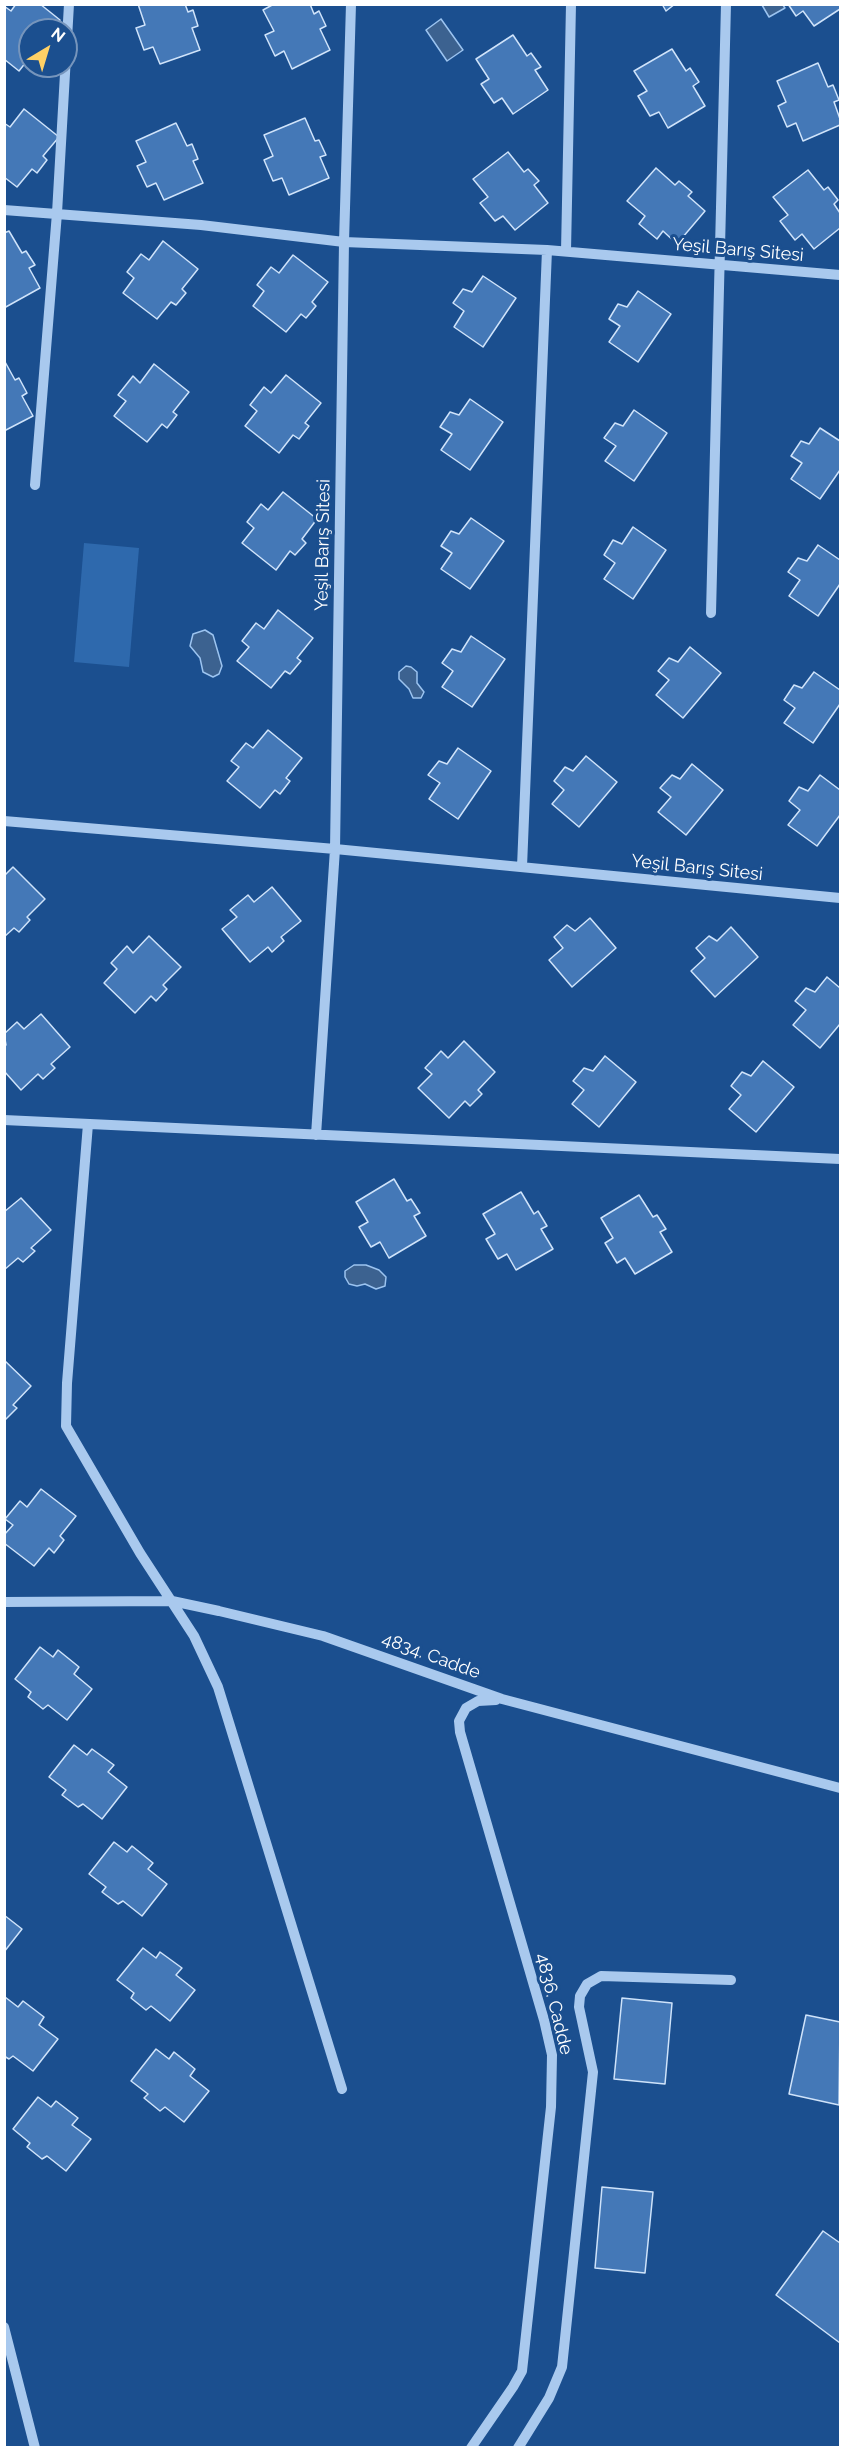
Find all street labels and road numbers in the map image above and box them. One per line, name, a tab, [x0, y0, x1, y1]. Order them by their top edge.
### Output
street label: Yeşil Barış Sitesi	[671, 233, 805, 267]
street label: Yeşil Barış Sitesi	[311, 479, 335, 611]
street label: Yeşil Barış Sitesi	[630, 850, 764, 886]
street label: 4834. Cadde	[379, 1628, 483, 1684]
street label: 4836. Cadde	[531, 1951, 577, 2057]

